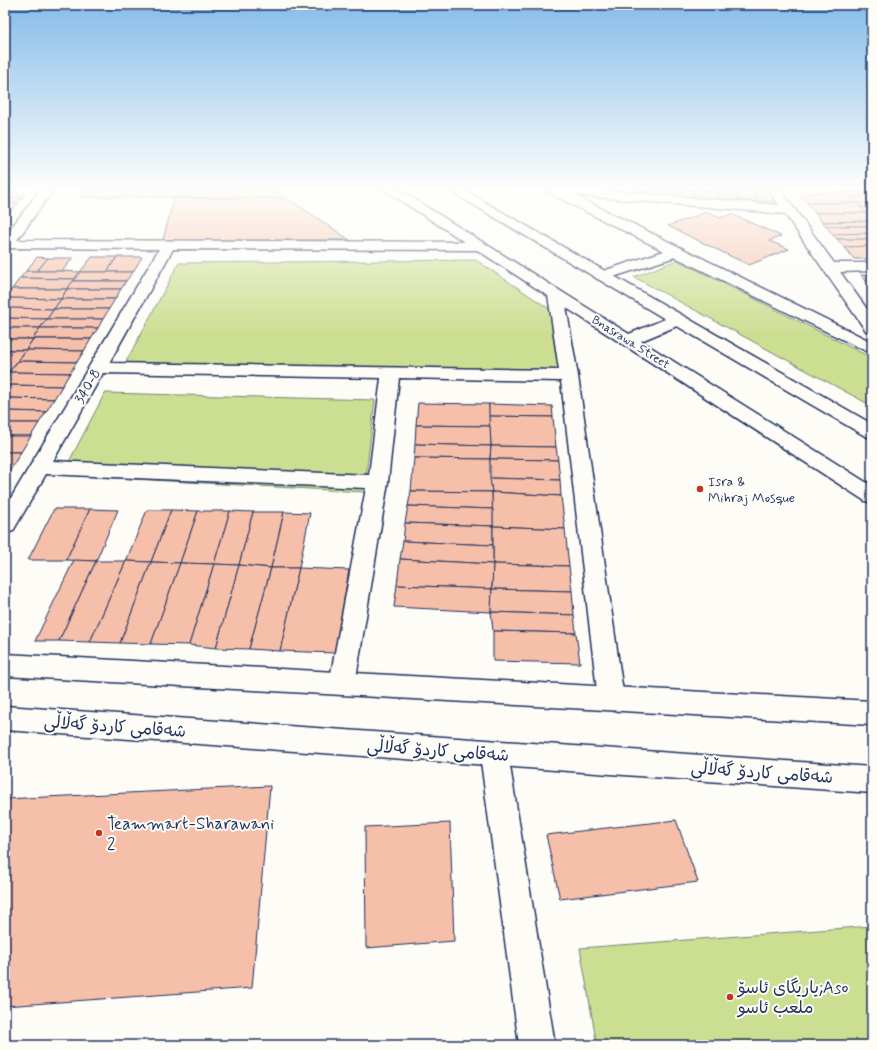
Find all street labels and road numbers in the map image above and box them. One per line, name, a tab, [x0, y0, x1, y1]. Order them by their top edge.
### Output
street label: Bnasrawa Street	[588, 312, 673, 373]
street label: 340-8	[71, 366, 105, 407]
street label: شەقامی کاردۆ گەڵاڵی	[43, 709, 187, 743]
street label: شەقامی کاردۆ گەڵاڵی	[366, 733, 510, 767]
street label: شەقامی کاردۆ گەڵاڵی	[690, 755, 834, 789]

